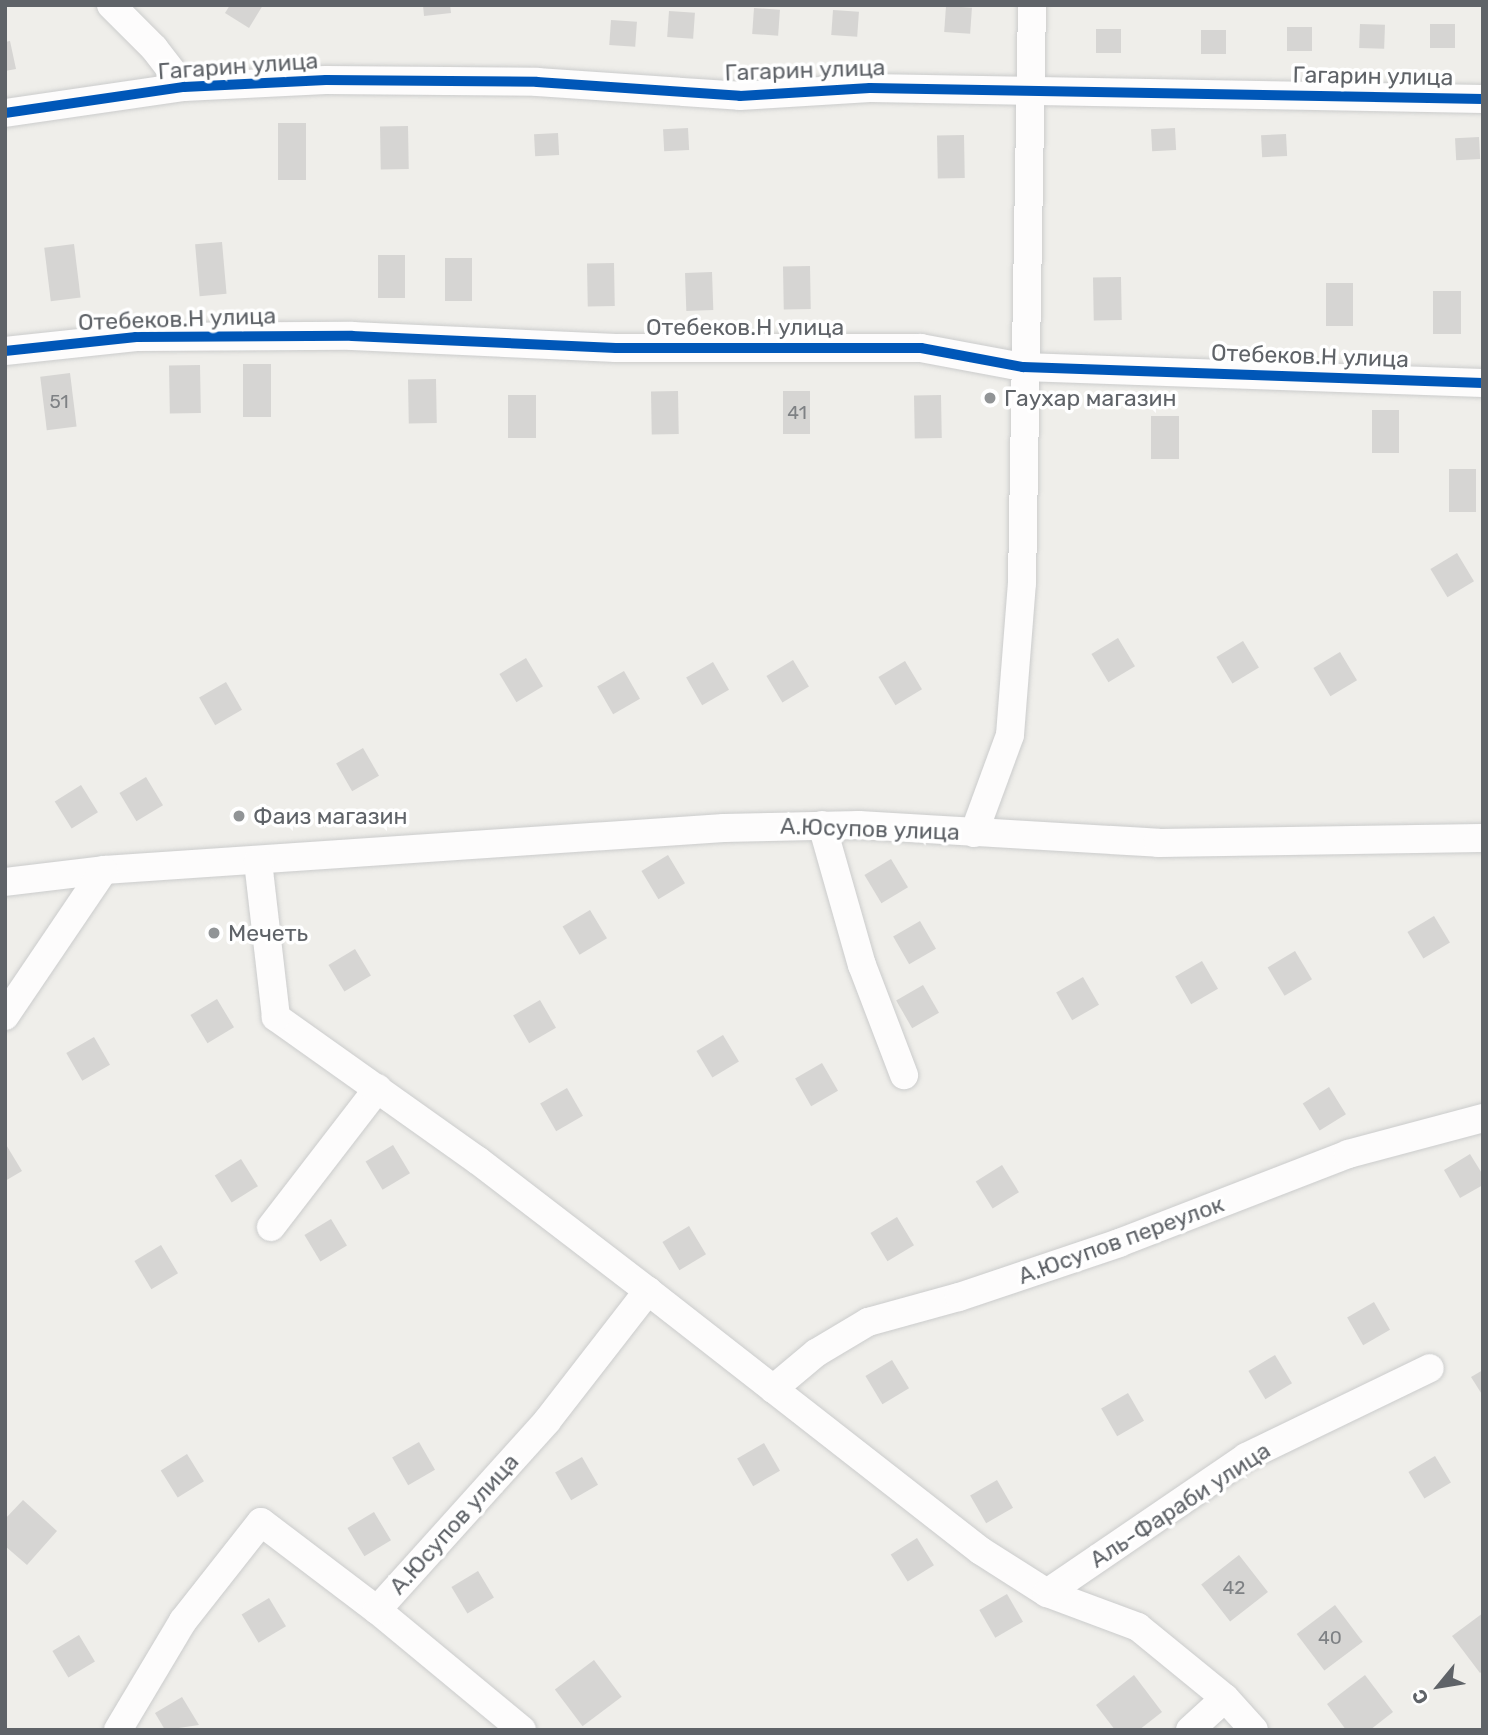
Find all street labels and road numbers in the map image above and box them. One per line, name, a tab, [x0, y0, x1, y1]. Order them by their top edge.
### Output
street label: Гагарин улица	[157, 47, 319, 85]
street label: Гагарин улица	[724, 53, 886, 87]
street label: Гагарин улица	[1292, 61, 1454, 91]
street label: Отебеков.Н улица	[77, 302, 277, 336]
street label: Отебеков.Н улица	[646, 313, 844, 341]
street label: Отебеков.Н улица	[1210, 339, 1410, 373]
street label: А.Юсупов улица	[780, 812, 960, 846]
street label: А.Юсупов переулок	[1014, 1190, 1228, 1290]
street label: Аль-Фараби улица	[1085, 1436, 1275, 1574]
street label: А.Юсупов улица	[384, 1448, 524, 1600]

